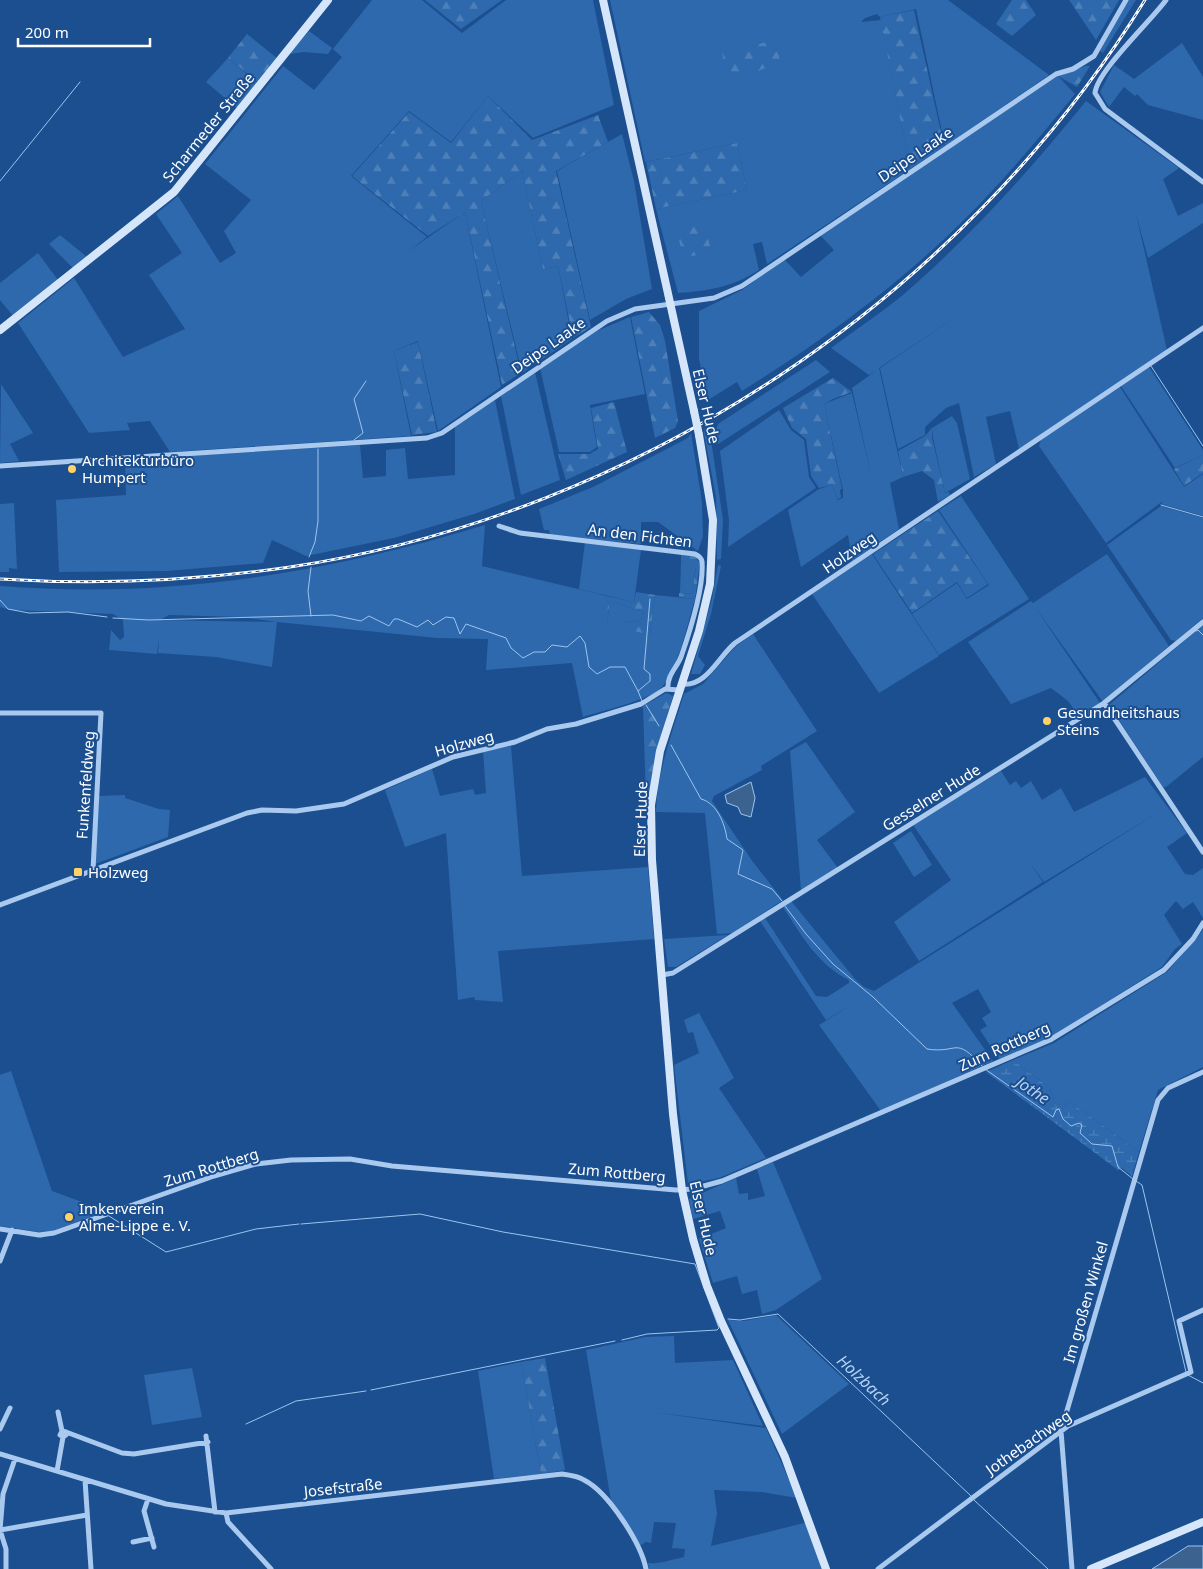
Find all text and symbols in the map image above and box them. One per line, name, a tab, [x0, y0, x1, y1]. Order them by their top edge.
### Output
scale bar	[18, 15, 150, 47]
text: 200 m	[25, 22, 69, 42]
street label: Scharmeder Straße	[158, 68, 258, 186]
street label: Deipe Laake	[874, 122, 956, 186]
street label: Deipe Laake	[507, 312, 589, 378]
street label: Elser Hude	[689, 367, 725, 445]
place label: Architekturbüro Humpert	[82, 450, 194, 487]
marker: Architekturbüro Humpert	[66, 463, 78, 475]
street label: An den Fichten	[587, 519, 693, 551]
street label: Holzweg	[818, 527, 880, 577]
place label: Gesundheitshaus Steins	[1057, 702, 1180, 739]
marker: Gesundheitshaus Steins	[1041, 715, 1053, 727]
street label: Holzweg	[432, 725, 496, 761]
street label: Funkenfeldweg	[71, 730, 99, 840]
street label: Gesselner Hude	[878, 759, 984, 835]
street label: Elser Hude	[629, 781, 651, 857]
place label: Holzweg	[88, 862, 149, 882]
marker: Holzweg	[72, 866, 84, 878]
street label: Zum Rottberg	[955, 1017, 1053, 1075]
water label: Jothe	[1009, 1069, 1054, 1109]
street label: Zum Rottberg	[161, 1143, 261, 1191]
street label: Zum Rottberg	[567, 1158, 667, 1186]
street label: Elser Hude	[686, 1179, 722, 1257]
place label: Imkerverein Alme-Lippe e. V.	[79, 1198, 191, 1235]
marker: Imkerverein Alme-Lippe e. V.	[63, 1211, 75, 1223]
street label: Im großen Winkel	[1058, 1239, 1112, 1365]
water label: Holzbach	[832, 1349, 896, 1411]
street label: Jothebachweg	[980, 1405, 1075, 1480]
street label: Josefstraße	[301, 1473, 383, 1501]

